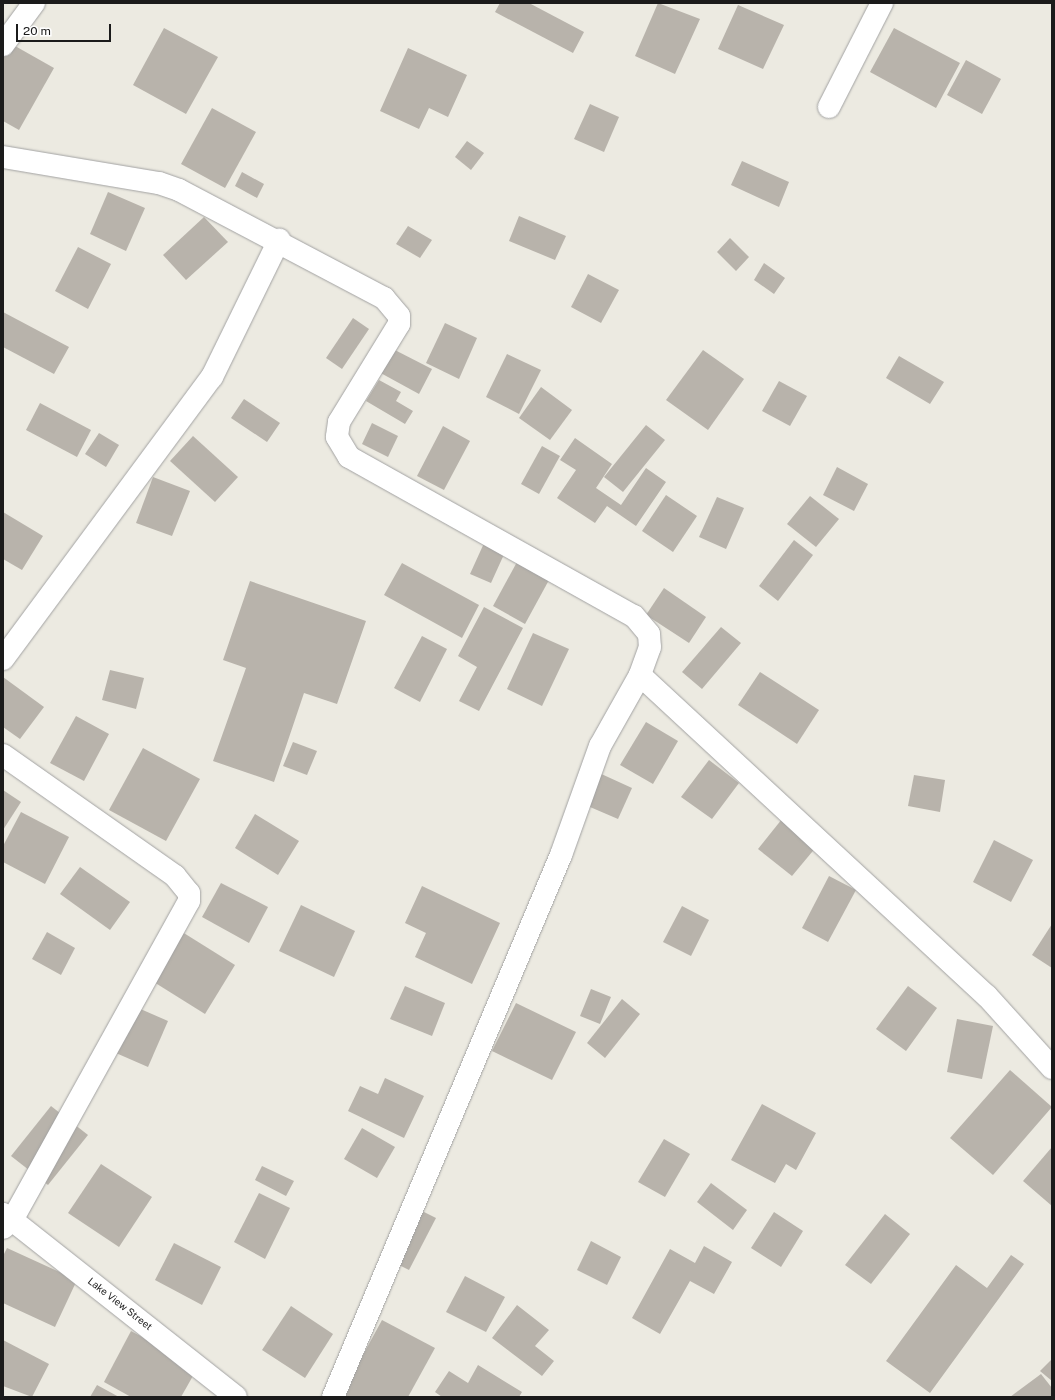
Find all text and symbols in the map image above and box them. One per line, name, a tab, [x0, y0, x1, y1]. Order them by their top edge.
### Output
scale bar	[18, 16, 113, 42]
text: 20 m	[23, 24, 51, 38]
street label: Lake View Street	[85, 1275, 155, 1333]

